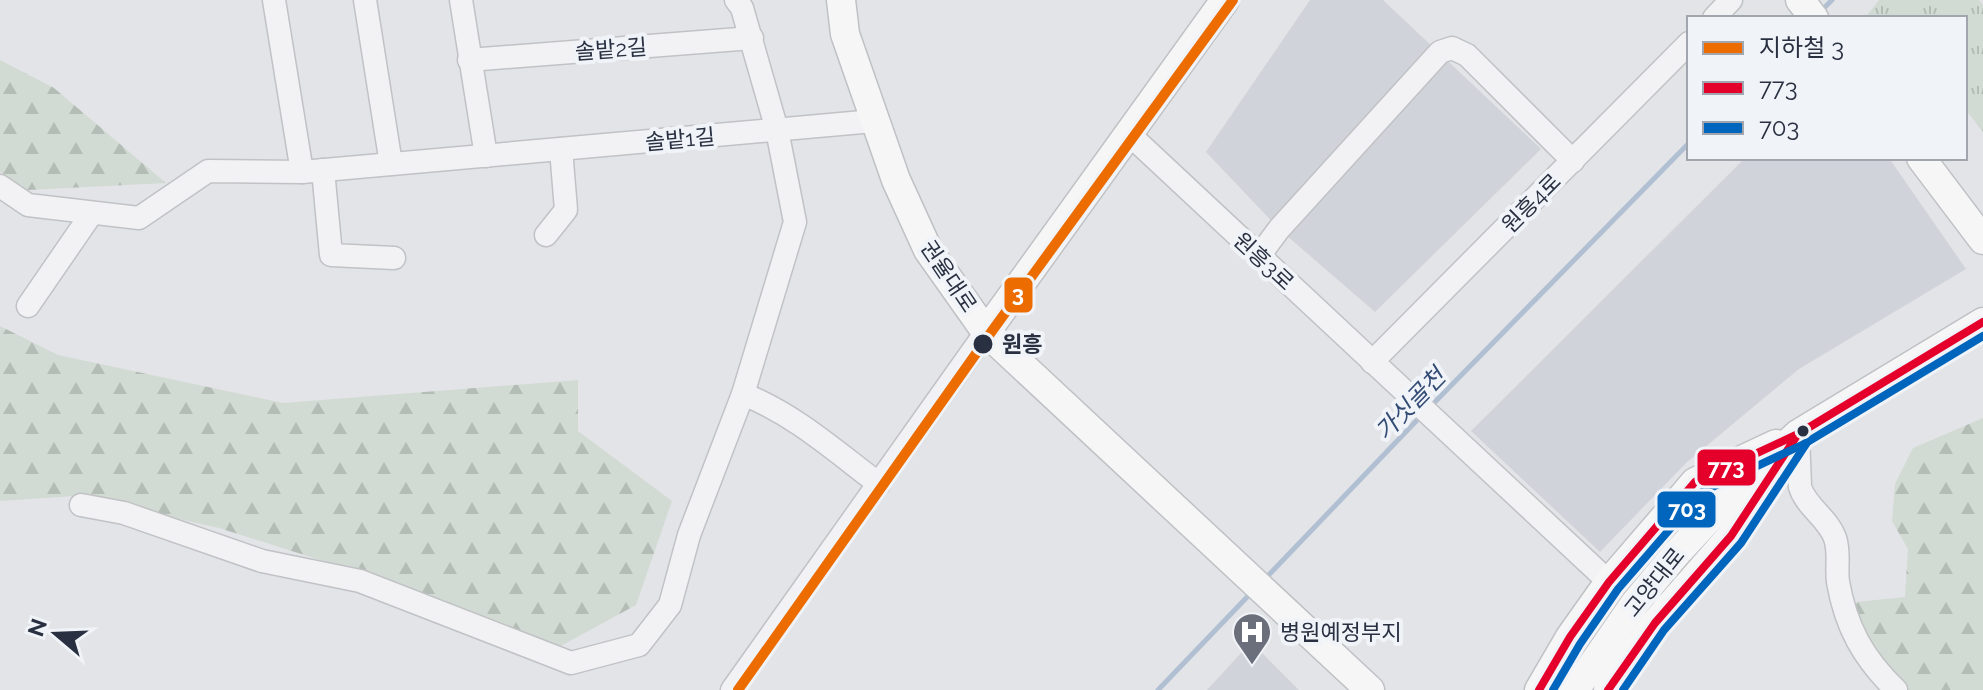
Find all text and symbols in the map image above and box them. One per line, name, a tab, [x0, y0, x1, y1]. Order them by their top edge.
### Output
legend	[1687, 16, 1967, 160]
text: 지하철 3	[1759, 33, 1844, 62]
street label: 솔밭2길	[574, 34, 648, 64]
text: 773	[1759, 73, 1798, 102]
text: 703	[1759, 113, 1799, 142]
street label: 솔밭1길	[644, 123, 716, 155]
street label: 원흥4로	[1496, 168, 1566, 238]
street label: 원흥3로	[1229, 227, 1299, 295]
street label: 권율대로	[916, 235, 982, 317]
line badge: 3	[1003, 276, 1034, 314]
text: 3	[1012, 281, 1024, 307]
place label: 원흥	[1002, 331, 1042, 357]
marker: 원흥	[971, 332, 995, 356]
water label: 가싯골천	[1369, 360, 1453, 446]
unlabelled marker	[1795, 423, 1811, 439]
line badge: 773	[1696, 448, 1757, 487]
text: 773	[1707, 454, 1745, 480]
line badge: 703	[1656, 490, 1717, 529]
text: 703	[1668, 496, 1706, 522]
street label: 고양대로	[1618, 542, 1690, 622]
north arrow	[16, 594, 96, 674]
hospital icon: 병원예정부지	[1231, 611, 1273, 666]
text: N	[22, 615, 52, 640]
place label: 병원예정부지	[1280, 619, 1401, 645]

